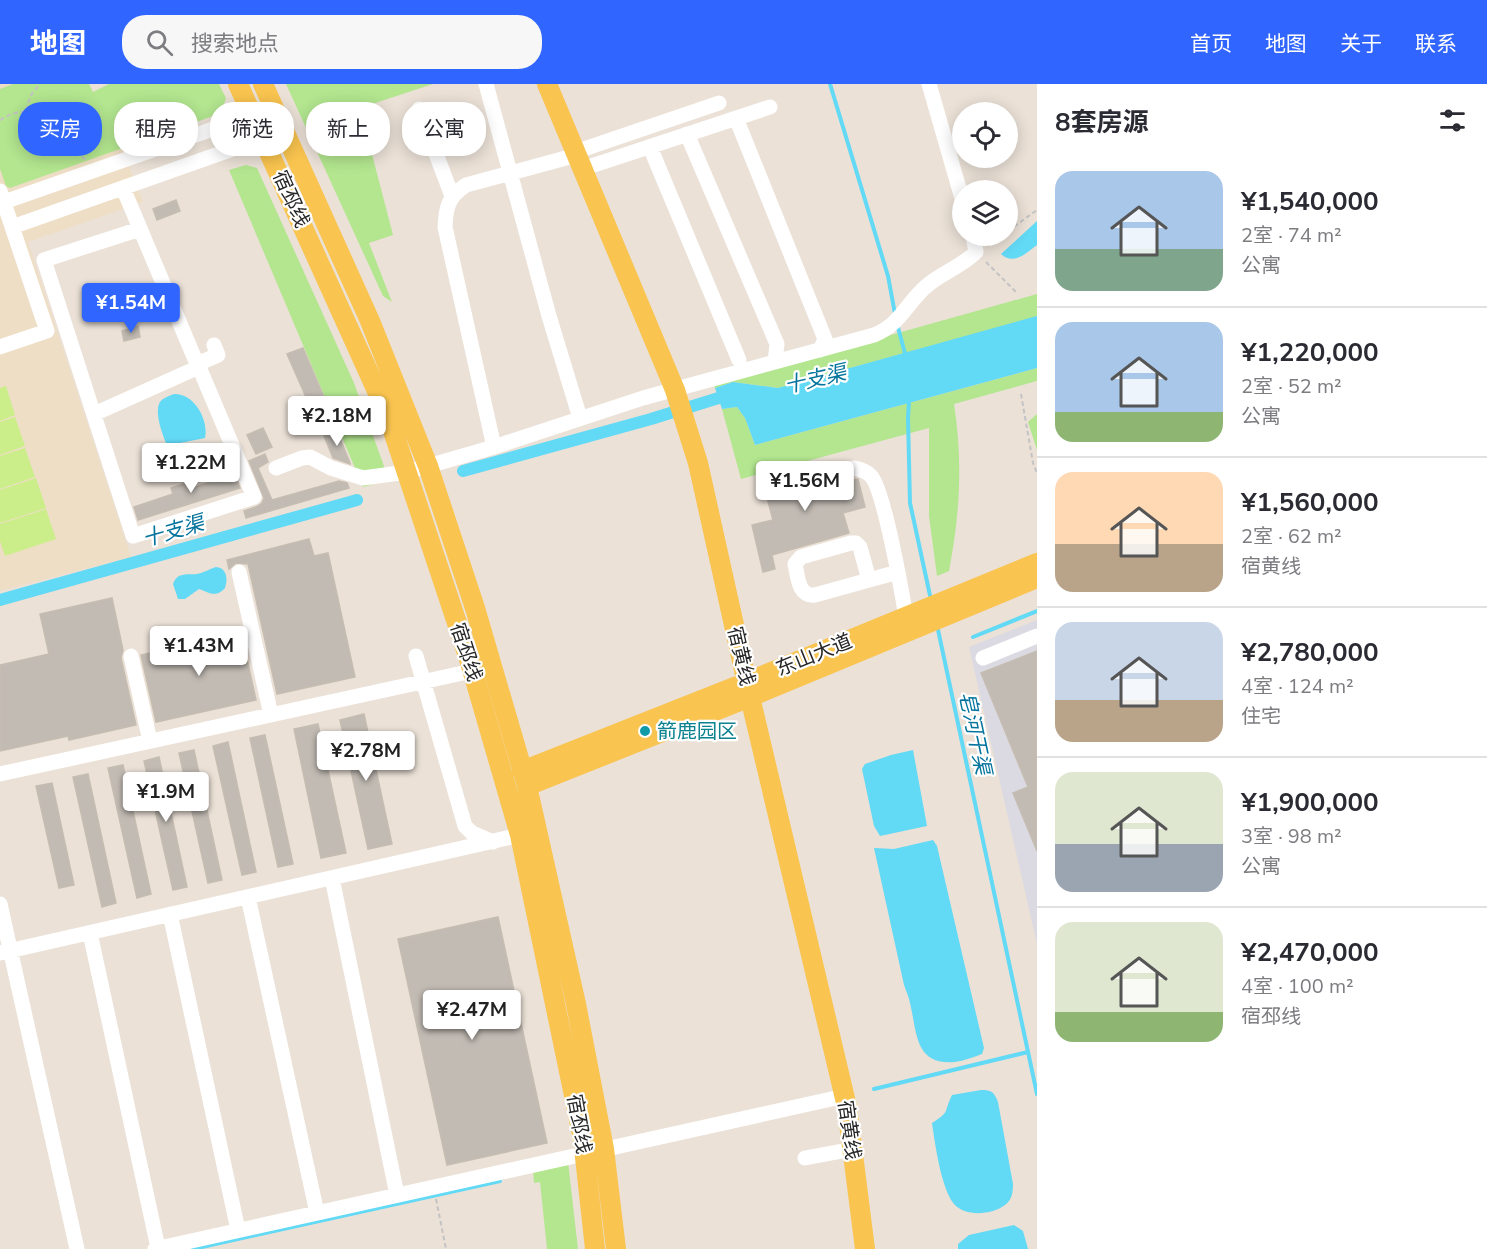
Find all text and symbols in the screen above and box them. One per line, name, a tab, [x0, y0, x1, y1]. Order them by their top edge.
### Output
search box	[122, 15, 542, 69]
text: 地图	[30, 25, 86, 63]
icon: search	[143, 26, 176, 59]
text: 搜索地点	[191, 29, 279, 59]
text: 首页	[1190, 30, 1232, 58]
text: 地图	[1265, 30, 1307, 58]
text: 关于	[1340, 30, 1382, 58]
text: 联系	[1415, 30, 1457, 58]
chip: 买房	[18, 102, 102, 156]
chip: 租房	[114, 102, 198, 156]
chip: 筛选	[210, 102, 294, 156]
chip: 新上	[306, 102, 390, 156]
chip: 公寓	[402, 102, 486, 156]
map controls	[952, 102, 1018, 246]
button: locate	[952, 102, 1018, 168]
icon: filters	[1436, 104, 1469, 137]
text: 8套房源	[1055, 105, 1149, 140]
street label: 宿邳线	[266, 166, 316, 232]
button: layers	[952, 180, 1018, 246]
text: ¥1,540,000	[1241, 184, 1379, 219]
icon: home	[1103, 195, 1175, 267]
text: 2室 · 74 m²	[1241, 222, 1342, 249]
text: 公寓	[1241, 252, 1281, 279]
pin: ¥1.54M	[82, 283, 180, 334]
text: ¥1.54M	[96, 289, 166, 316]
text: ¥1,220,000	[1241, 335, 1379, 370]
icon: home	[1103, 346, 1175, 418]
water label: 十支渠	[781, 358, 852, 400]
text: 2室 · 52 m²	[1241, 373, 1342, 400]
pin: ¥2.18M	[288, 396, 386, 447]
text: ¥2.18M	[302, 402, 372, 429]
text: 公寓	[1241, 403, 1281, 430]
pin: ¥1.22M	[142, 443, 240, 494]
text: ¥1.22M	[156, 449, 226, 476]
pin: ¥1.56M	[756, 461, 854, 512]
text: ¥1.56M	[770, 467, 840, 494]
text: ¥1,560,000	[1241, 485, 1379, 520]
icon: home	[1103, 496, 1175, 568]
water label: 十支渠	[139, 508, 210, 553]
text: 2室 · 62 m²	[1241, 523, 1342, 550]
text: 宿黄线	[1241, 553, 1301, 580]
street label: 宿邳线	[444, 619, 488, 685]
street label: 宿黄线	[721, 624, 761, 688]
pin: ¥1.43M	[150, 626, 248, 677]
street label: 东山大道	[772, 627, 856, 683]
text: ¥1.43M	[164, 632, 234, 659]
text: ¥2,780,000	[1241, 635, 1379, 670]
icon: home	[1103, 646, 1175, 718]
text: 4室 · 124 m²	[1241, 673, 1354, 700]
water label: 皂河干渠	[953, 689, 998, 780]
text: 住宅	[1241, 703, 1281, 730]
place label: 箭鹿园区	[657, 718, 737, 745]
marker: 箭鹿园区	[638, 724, 652, 738]
pin: ¥2.78M	[317, 731, 415, 782]
text: ¥2.78M	[331, 737, 401, 764]
pin: ¥1.9M	[124, 772, 208, 823]
text: ¥1.9M	[137, 778, 195, 805]
text: ¥1,900,000	[1241, 785, 1379, 820]
icon: home	[1103, 796, 1175, 868]
text: 3室 · 98 m²	[1241, 823, 1342, 850]
text: 公寓	[1241, 853, 1281, 880]
text: ¥2,470,000	[1241, 935, 1379, 970]
icon: home	[1103, 946, 1175, 1018]
text: 4室 · 100 m²	[1241, 973, 1354, 1000]
pin: ¥2.47M	[423, 990, 521, 1041]
text: ¥2.47M	[437, 996, 507, 1023]
text: 宿邳线	[1241, 1003, 1301, 1030]
street label: 宿邳线	[560, 1092, 598, 1156]
street label: 宿黄线	[831, 1098, 867, 1162]

